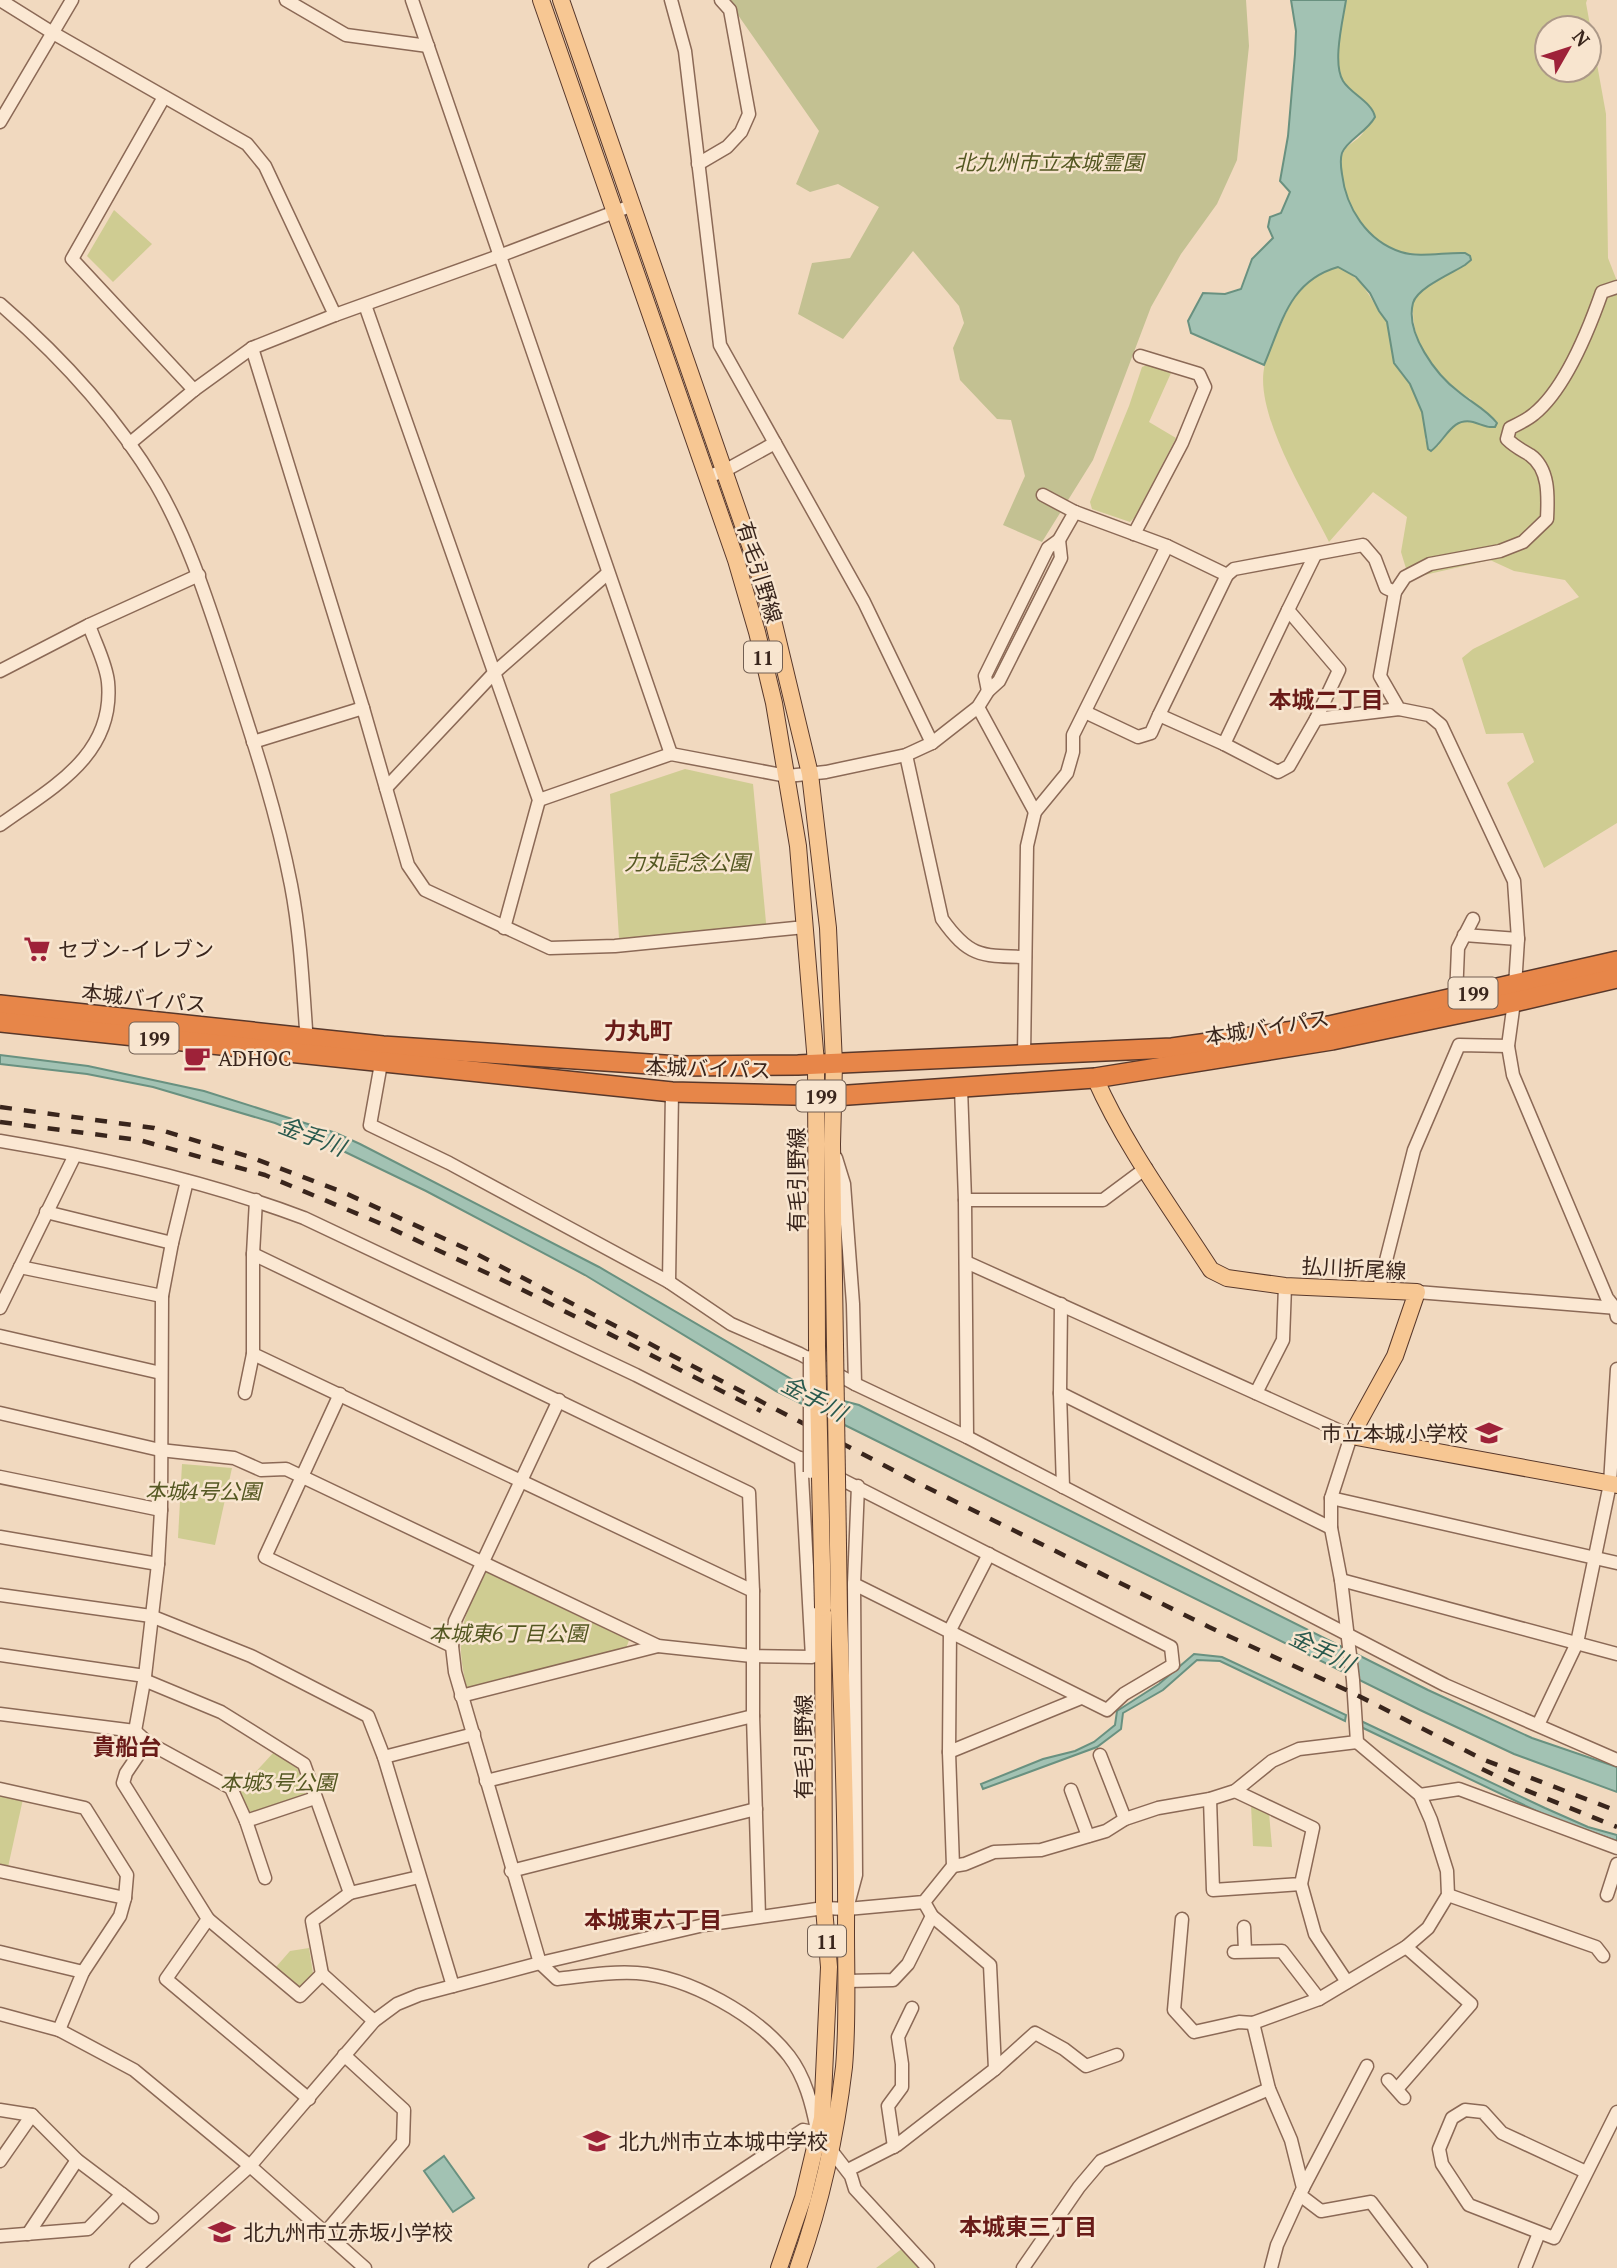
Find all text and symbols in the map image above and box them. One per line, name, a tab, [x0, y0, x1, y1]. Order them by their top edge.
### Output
north arrow	[1533, 14, 1603, 84]
text: N	[1567, 25, 1596, 52]
park label: 北九州市立本城霊園	[955, 148, 1146, 176]
street label: 有毛引野線	[731, 518, 789, 626]
road number: 11	[744, 642, 782, 672]
district label: 本城二丁目	[1269, 684, 1384, 715]
park label: 力丸記念公園	[624, 848, 753, 876]
supermarket icon: セブン-イレブン	[22, 934, 52, 964]
place label: セブン-イレブン	[58, 935, 214, 963]
street label: 本城バイパス	[80, 978, 208, 1018]
road number: 199	[1448, 978, 1498, 1009]
street label: 本城バイパス	[1203, 1003, 1331, 1051]
district label: 力丸町	[604, 1015, 673, 1046]
road number: 199	[130, 1022, 178, 1054]
cafe icon: ADHOC	[182, 1043, 212, 1073]
place label: ADHOC	[218, 1044, 292, 1072]
street label: 本城バイパス	[645, 1052, 771, 1084]
road number: 199	[796, 1080, 846, 1112]
water label: 金手川	[274, 1109, 353, 1164]
street label: 有毛引野線	[782, 1128, 810, 1233]
street label: 払川折尾線	[1301, 1251, 1407, 1285]
water label: 金手川	[776, 1368, 854, 1429]
school or university icon: 市立本城小学校	[1474, 1418, 1504, 1448]
place label: 市立本城小学校	[1321, 1419, 1468, 1447]
park label: 本城4号公園	[145, 1477, 264, 1505]
park label: 本城東6丁目公園	[429, 1619, 590, 1647]
water label: 金手川	[1284, 1621, 1362, 1680]
street label: 有毛引野線	[789, 1695, 817, 1800]
district label: 貴船台	[93, 1731, 162, 1762]
park label: 本城3号公園	[220, 1768, 339, 1796]
district label: 本城東六丁目	[584, 1904, 722, 1935]
road number: 11	[808, 1926, 846, 1956]
school or university icon: 北九州市立本城中学校	[582, 2126, 612, 2156]
place label: 北九州市立本城中学校	[618, 2127, 828, 2155]
district label: 本城東三丁目	[959, 2211, 1097, 2242]
school or university icon: 北九州市立赤坂小学校	[207, 2217, 237, 2247]
place label: 北九州市立赤坂小学校	[243, 2218, 453, 2246]

